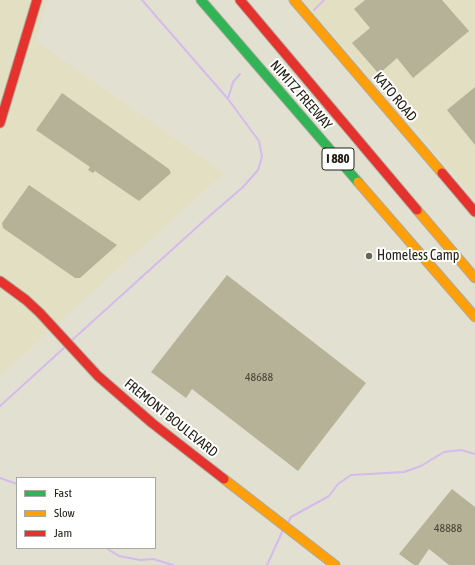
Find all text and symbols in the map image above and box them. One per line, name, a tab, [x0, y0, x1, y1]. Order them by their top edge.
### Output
street label: NIMITZ FREEWAY	[266, 57, 336, 133]
street label: KATO ROAD	[370, 69, 420, 125]
road number: I 880	[322, 148, 354, 170]
place label: Homeless Camp	[377, 248, 459, 264]
marker: Homeless Camp	[364, 251, 374, 261]
house number: 48688	[245, 370, 273, 384]
street label: FREMONT BOULEVARD	[121, 375, 221, 461]
legend	[16, 477, 156, 549]
text: Fast	[54, 486, 72, 500]
text: Slow	[54, 506, 75, 520]
house number: 48888	[434, 521, 462, 535]
text: Jam	[54, 526, 72, 540]

